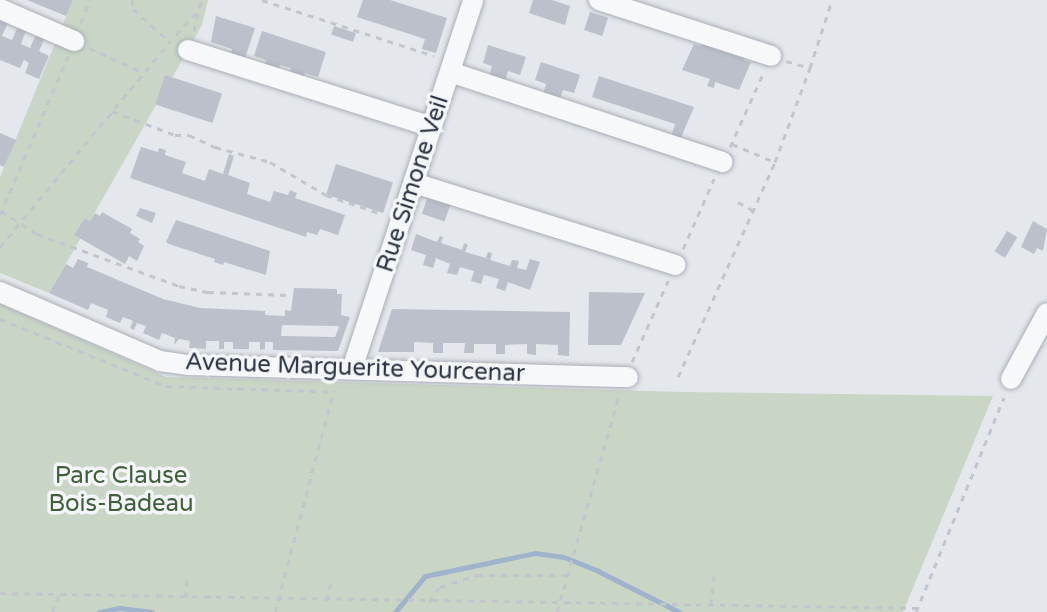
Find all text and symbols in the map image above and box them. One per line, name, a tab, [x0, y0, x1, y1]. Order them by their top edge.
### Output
street label: Rue Simone Veil	[371, 92, 455, 276]
street label: Avenue Marguerite Yourcenar	[185, 348, 525, 388]
park label: Parc Clause Bois-Badeau	[48, 462, 194, 518]

